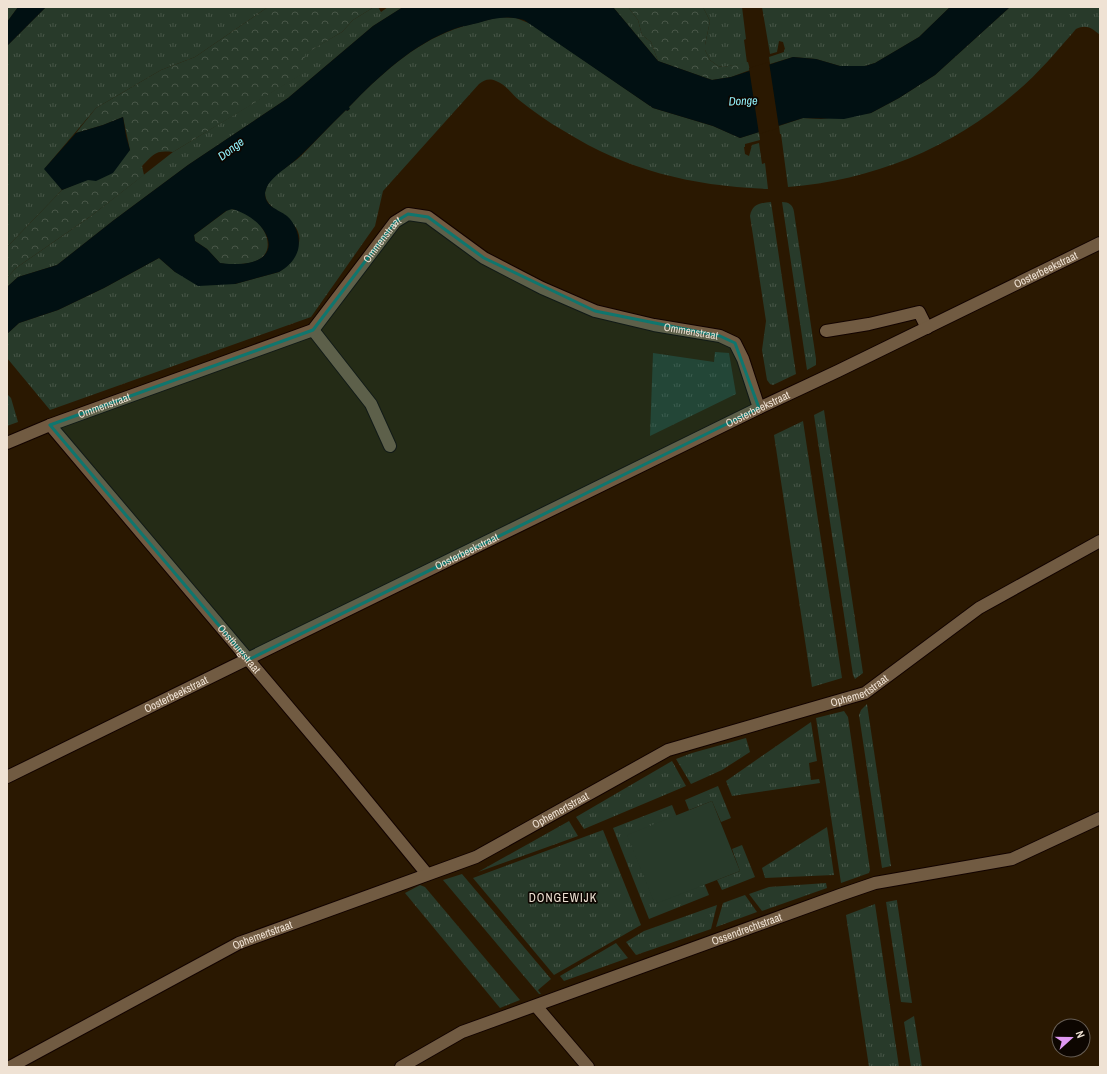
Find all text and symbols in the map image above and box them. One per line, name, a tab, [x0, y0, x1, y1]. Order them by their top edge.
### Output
water label: Donge	[728, 92, 758, 110]
water label: Donge	[215, 134, 248, 164]
street label: Ommenstraat	[360, 213, 404, 265]
street label: Oosterbeekstraat	[1011, 248, 1080, 291]
street label: Ommenstraat	[663, 320, 720, 343]
street label: Oosterbeekstraat	[723, 387, 792, 430]
street label: Ommenstraat	[76, 389, 133, 421]
street label: Oosterbeekstraat	[432, 530, 501, 573]
street label: Oostburgstraat	[215, 621, 264, 676]
street label: Ophemertstraat	[829, 671, 891, 710]
street label: Oosterbeekstraat	[142, 672, 210, 716]
street label: Ophemertstraat	[529, 788, 592, 831]
district label: DONGEWIJK	[529, 890, 597, 906]
street label: Ossendrechtstraat	[709, 910, 784, 948]
street label: Ophemertstraat	[230, 917, 294, 952]
north arrow	[1051, 1018, 1091, 1058]
text: N	[1073, 1029, 1088, 1040]

